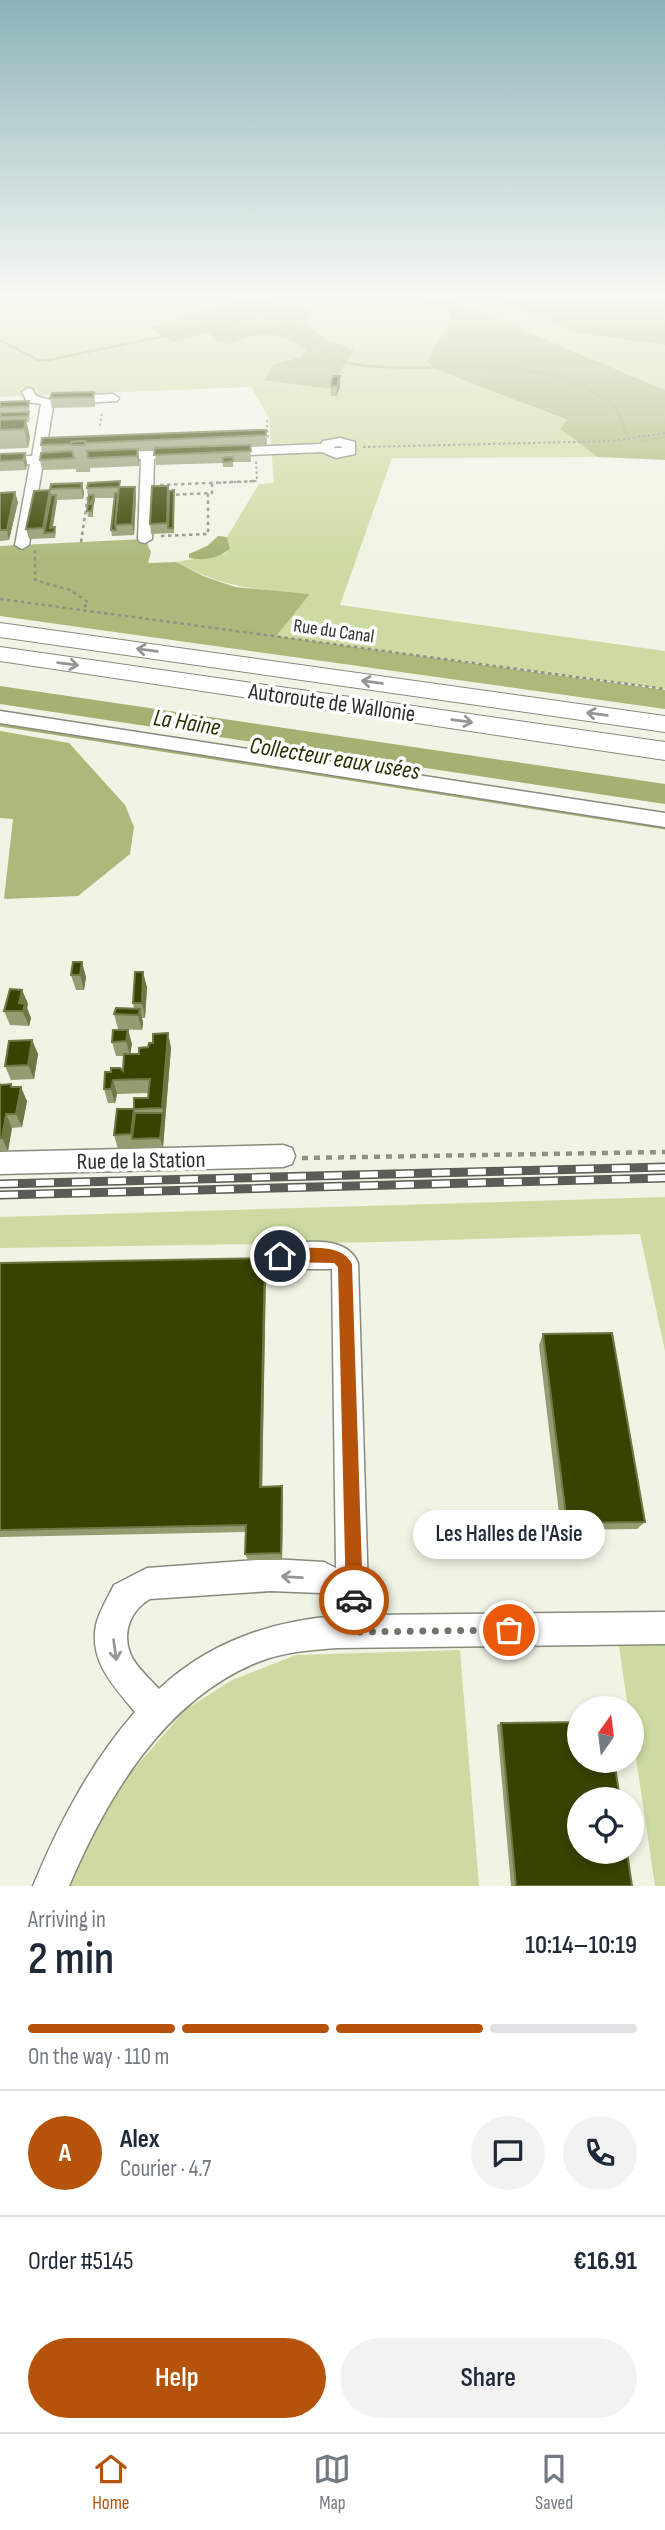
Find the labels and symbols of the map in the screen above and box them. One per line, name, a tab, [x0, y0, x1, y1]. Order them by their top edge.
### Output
street label: Rue du Canal	[292, 614, 376, 649]
one-way arrow	[136, 644, 159, 657]
one-way arrow	[56, 658, 78, 671]
one-way arrow	[361, 676, 384, 689]
street label: Autoroute de Wallonie	[246, 677, 417, 729]
water label: La Haine	[151, 703, 222, 742]
one-way arrow	[587, 708, 609, 721]
one-way arrow	[450, 715, 473, 728]
water label: Collecteur eaux usées	[248, 731, 423, 786]
street label: Rue de la Station	[76, 1146, 206, 1176]
pin	[250, 1226, 310, 1286]
callout: Les Halles de l'Asie	[413, 1511, 605, 1560]
courier	[319, 1565, 389, 1635]
one-way arrow	[281, 1570, 304, 1583]
pin	[479, 1600, 539, 1660]
one-way arrow	[108, 1638, 121, 1661]
north arrow	[567, 1696, 644, 1773]

